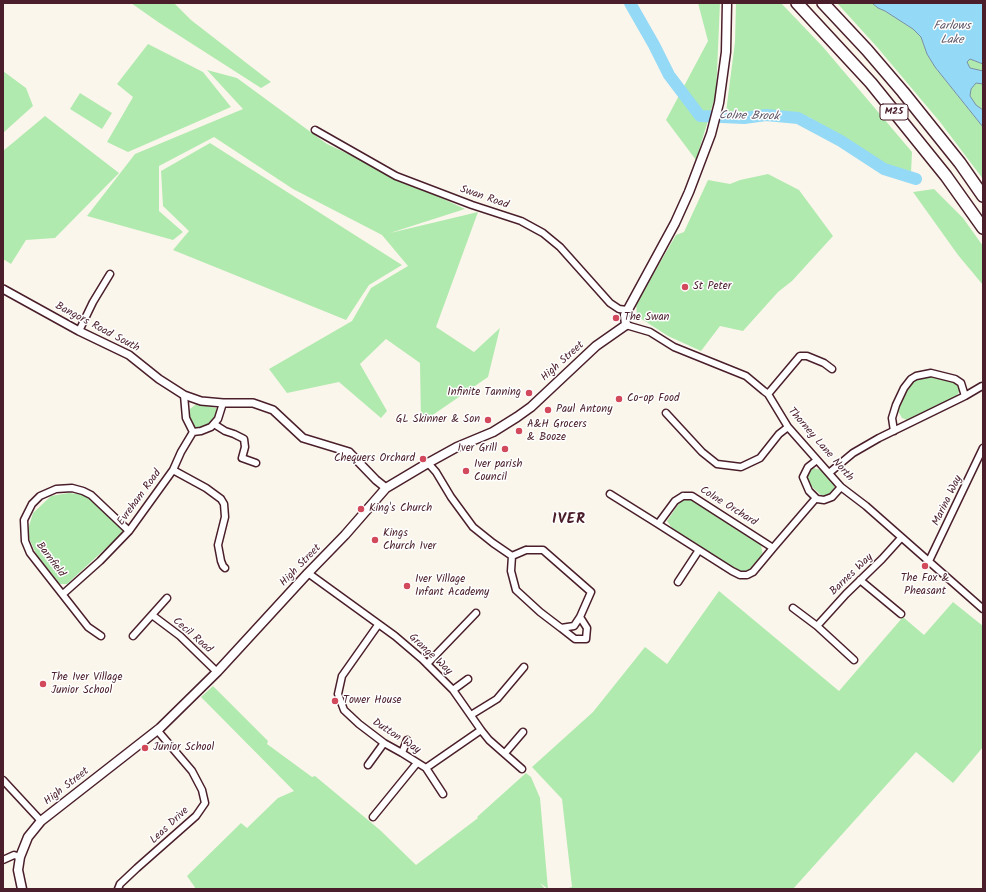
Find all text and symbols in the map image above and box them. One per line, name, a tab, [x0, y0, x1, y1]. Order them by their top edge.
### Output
water label: Farlows Lake	[933, 20, 971, 48]
road number: M25	[880, 104, 908, 120]
water label: Colne Brook	[719, 109, 779, 125]
street label: Swan Road	[458, 184, 510, 212]
place label: St Peter	[693, 280, 731, 294]
marker: St Peter	[680, 282, 690, 292]
street label: Bangors Road South	[53, 300, 141, 356]
place label: The Swan	[624, 311, 669, 325]
marker: The Swan	[611, 313, 621, 323]
street label: High Street	[539, 339, 587, 385]
place label: Infinite Tanning	[447, 386, 521, 400]
marker: Infinite Tanning	[524, 388, 534, 398]
place label: Co-op Food	[627, 392, 679, 406]
marker: Co-op Food	[614, 394, 624, 404]
place label: Paul Antony	[556, 403, 612, 417]
marker: Paul Antony	[543, 405, 553, 415]
street label: Thorney Lane North	[784, 405, 856, 485]
place label: GL Skinner & Son	[396, 413, 480, 427]
marker: GL Skinner & Son	[483, 415, 493, 425]
place label: A&H Grocers & Booze	[527, 418, 587, 444]
marker: A&H Grocers & Booze	[514, 426, 524, 436]
place label: Iver Grill	[458, 442, 497, 456]
marker: Iver Grill	[500, 444, 510, 454]
place label: Chequers Orchard	[334, 452, 415, 466]
marker: Chequers Orchard	[418, 454, 428, 464]
place label: Iver parish Council	[474, 458, 522, 484]
marker: Iver parish Council	[461, 466, 471, 476]
street label: Evreham Road	[115, 467, 165, 529]
street label: Marina Way	[930, 474, 966, 528]
street label: Colne Orchard	[697, 484, 759, 530]
place label: King's Church	[369, 502, 432, 516]
marker: King's Church	[356, 504, 366, 514]
district label: IVER	[552, 511, 586, 529]
place label: Kings Church Iver	[383, 527, 436, 553]
marker: Kings Church Iver	[370, 535, 380, 545]
street label: Barnfield	[33, 540, 67, 580]
street label: High Street	[278, 542, 324, 590]
street label: Barnes Way	[828, 551, 876, 599]
marker: The Fox & Pheasant	[920, 561, 930, 571]
place label: The Fox & Pheasant	[901, 572, 949, 598]
place label: Iver Village Infant Academy	[415, 573, 489, 599]
marker: Iver Village Infant Academy	[402, 581, 412, 591]
street label: Cecil Road	[169, 615, 215, 657]
street label: Grange Way	[405, 631, 455, 679]
place label: The Iver Village Junior School	[51, 671, 122, 697]
marker: The Iver Village Junior School	[38, 679, 48, 689]
place label: Tower House	[343, 694, 402, 708]
marker: Tower House	[330, 696, 340, 706]
street label: Dutton Way	[369, 716, 423, 758]
place label: Junior School	[153, 741, 214, 755]
marker: Junior School	[140, 743, 150, 753]
street label: High Street	[42, 765, 92, 809]
street label: Leas Drive	[148, 805, 192, 847]

